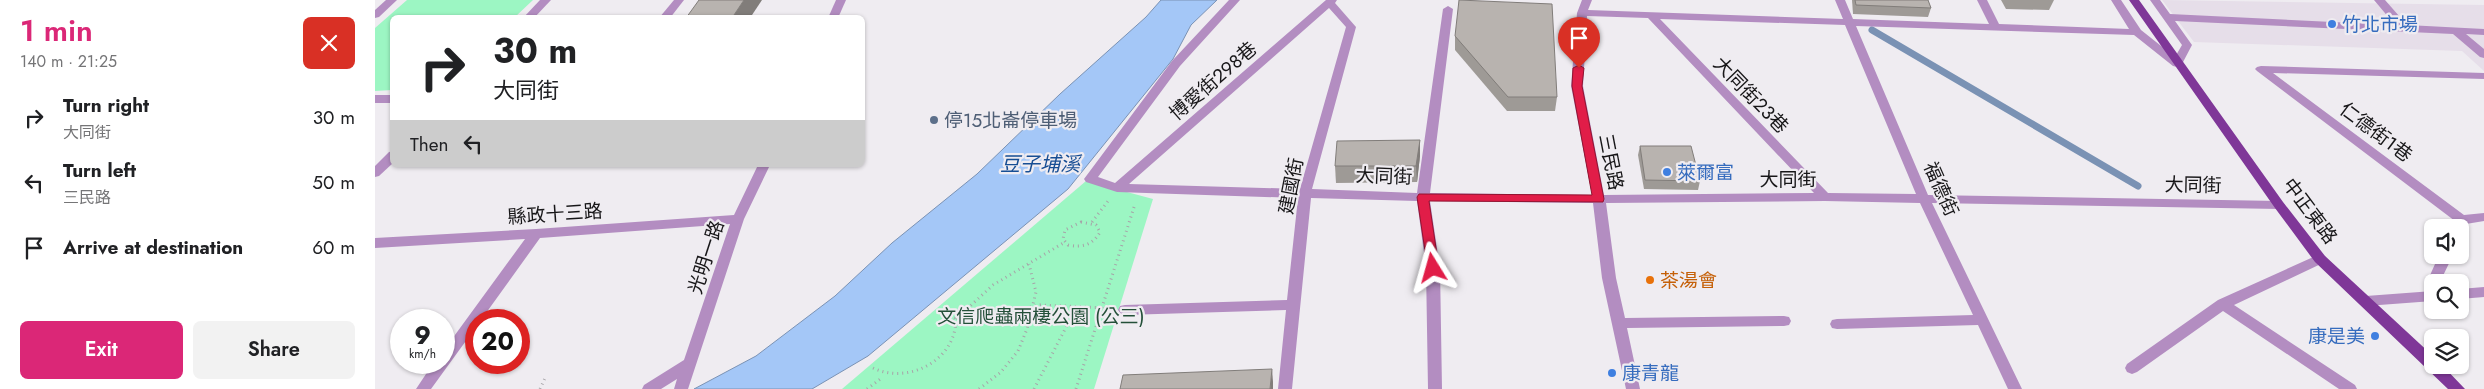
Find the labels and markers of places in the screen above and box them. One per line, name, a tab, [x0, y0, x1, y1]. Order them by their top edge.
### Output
place label: 竹北市場	[2342, 11, 2418, 38]
pin	[1558, 17, 1600, 68]
marker: 竹北市場	[2326, 18, 2338, 30]
place label: 停15北崙停車場	[944, 107, 1077, 134]
marker: 停15北崙停車場	[928, 114, 940, 126]
place label: 萊爾富	[1677, 159, 1734, 186]
marker: 萊爾富	[1661, 166, 1673, 178]
place label: 茶湯會	[1660, 267, 1717, 294]
marker: 茶湯會	[1644, 274, 1656, 286]
place label: 康是美	[2308, 323, 2365, 350]
marker: 康是美	[2369, 330, 2381, 342]
place label: 康青龍	[1622, 360, 1679, 387]
marker: 康青龍	[1606, 367, 1618, 379]

